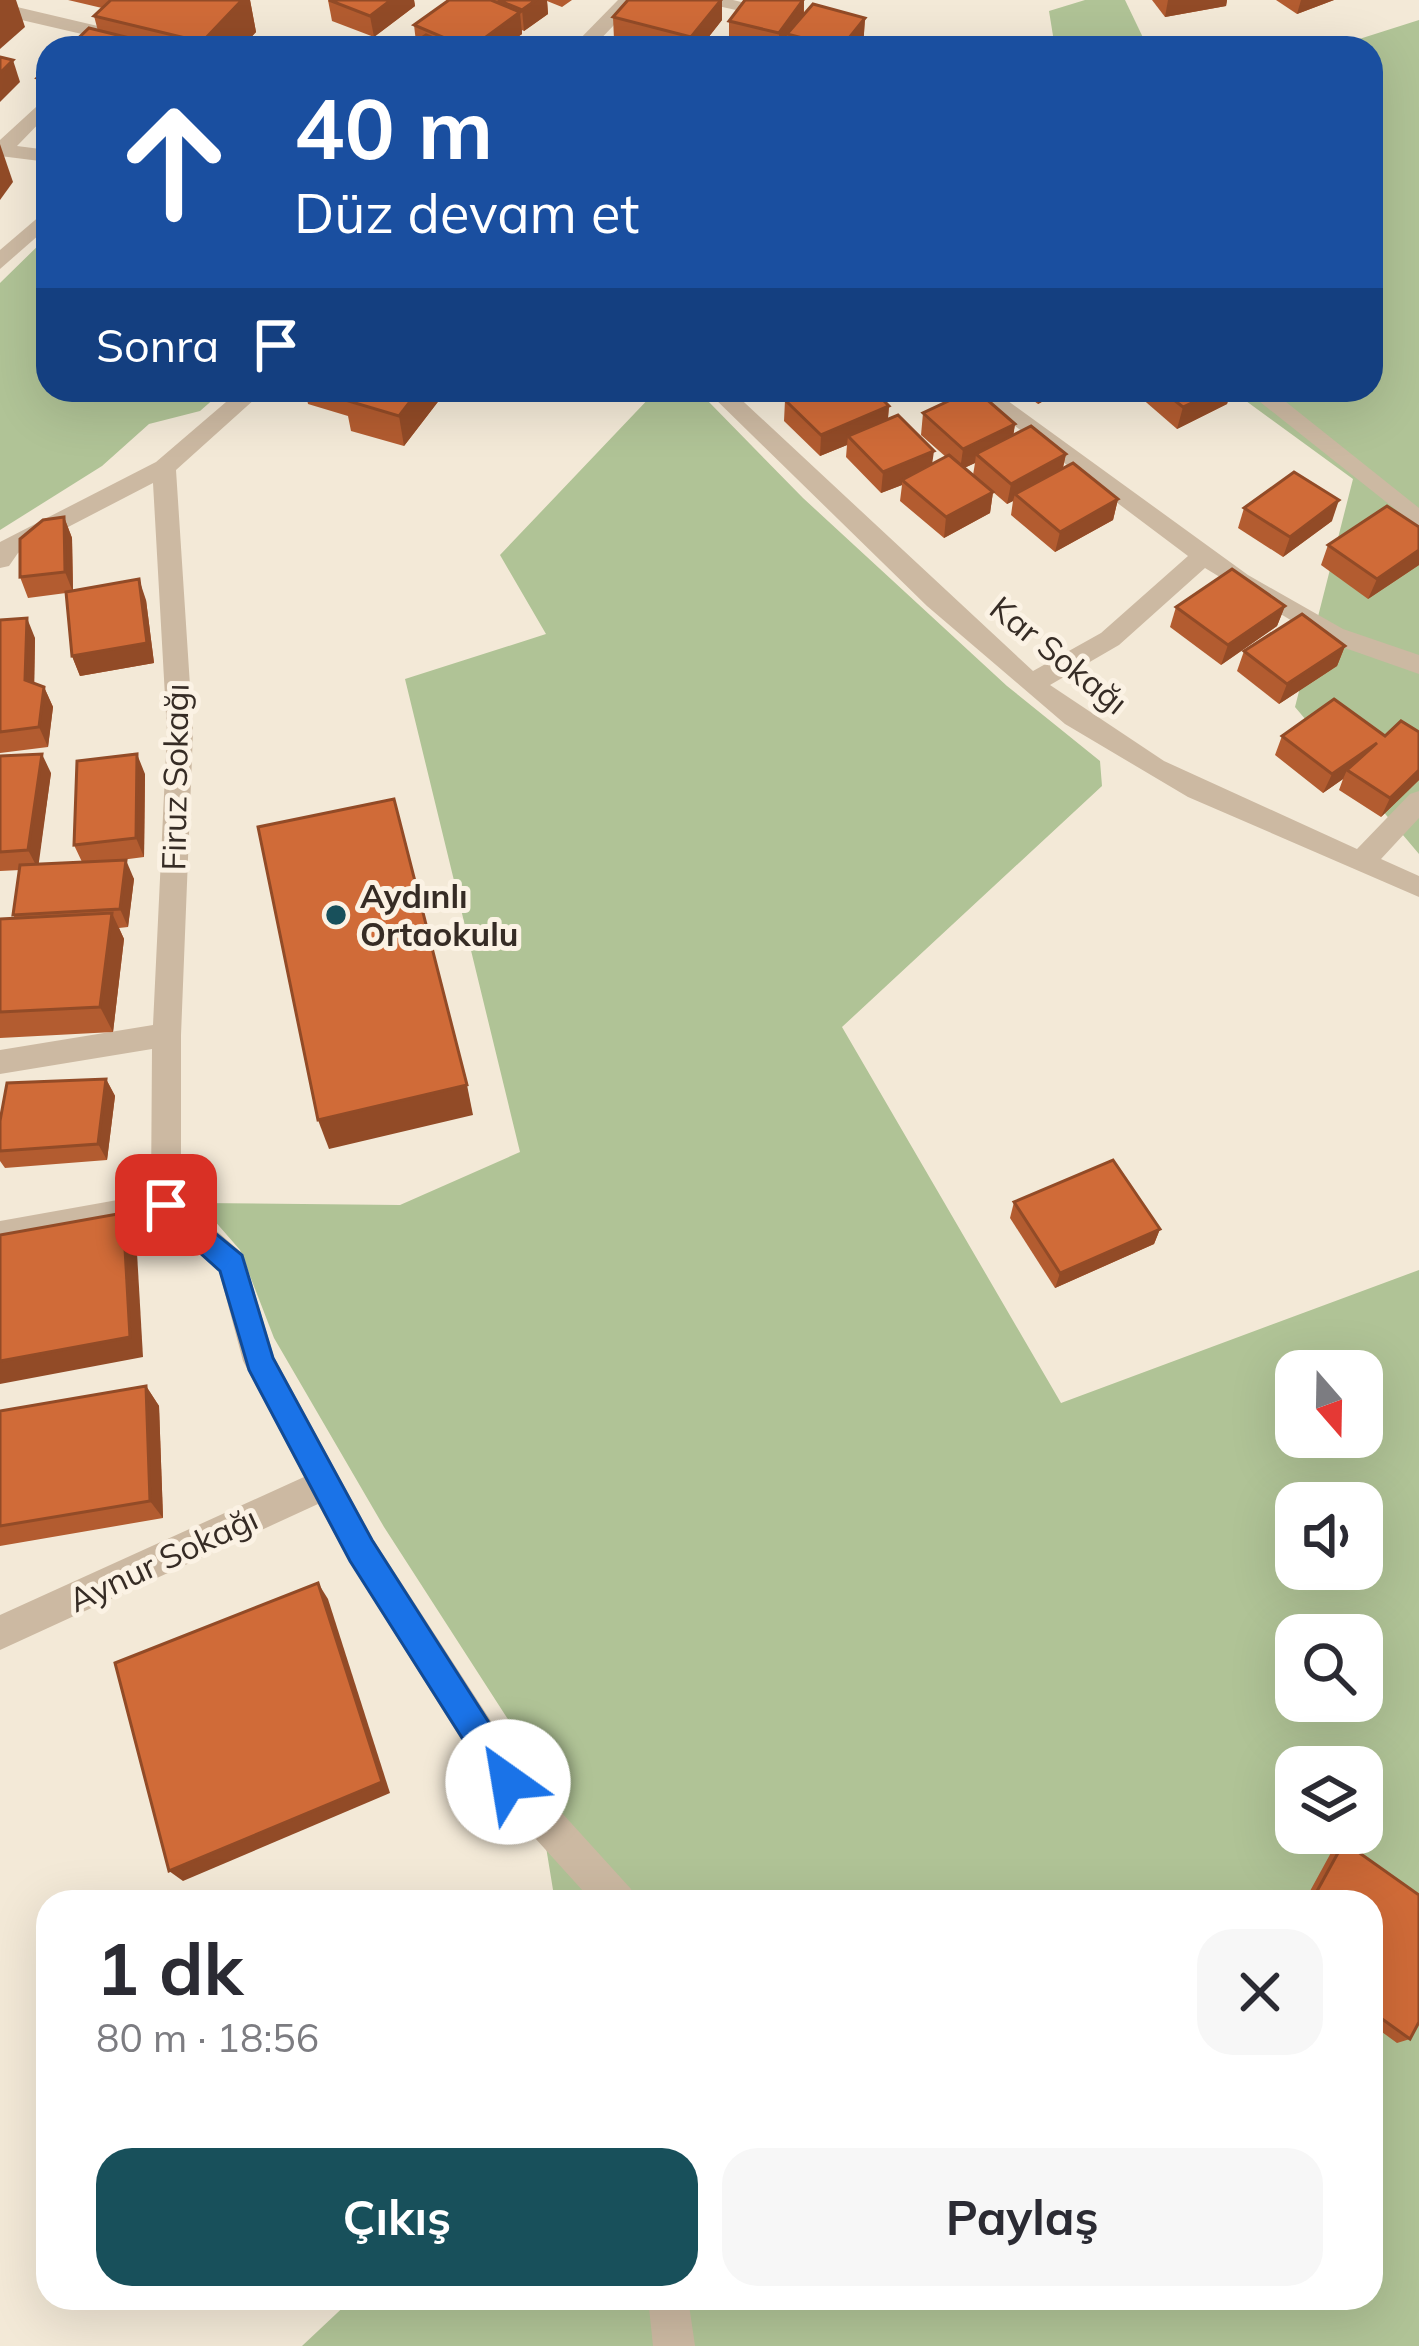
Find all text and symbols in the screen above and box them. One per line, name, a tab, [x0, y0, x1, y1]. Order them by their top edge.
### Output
text: 40 m	[294, 75, 493, 180]
icon: ahead	[96, 84, 252, 240]
text: Düz devam et	[294, 179, 639, 247]
icon: arrive	[243, 312, 309, 378]
text: Sonra	[96, 317, 219, 373]
street label: Kar Sokağı	[982, 587, 1136, 722]
street label: Firuz Sokağı	[152, 683, 197, 871]
place label: Aydınlı Ortaokulu	[360, 875, 519, 954]
marker: Aydınlı Ortaokulu	[323, 902, 349, 928]
pin	[115, 1154, 217, 1256]
icon: arrive	[133, 1172, 199, 1238]
north arrow	[1275, 1350, 1383, 1458]
map controls	[1275, 1350, 1383, 1854]
button: sound	[1275, 1482, 1383, 1590]
street label: Aynur Sokağı	[62, 1497, 264, 1620]
button: search	[1275, 1614, 1383, 1722]
position arrow	[445, 1719, 571, 1845]
button: layers	[1275, 1746, 1383, 1854]
text: 1 dk	[96, 1923, 243, 2013]
button: close	[1197, 1929, 1323, 2055]
text: 80 m · 18:56	[96, 2013, 319, 2062]
button: Çıkış	[96, 2148, 698, 2286]
button: Paylaş	[722, 2148, 1323, 2286]

